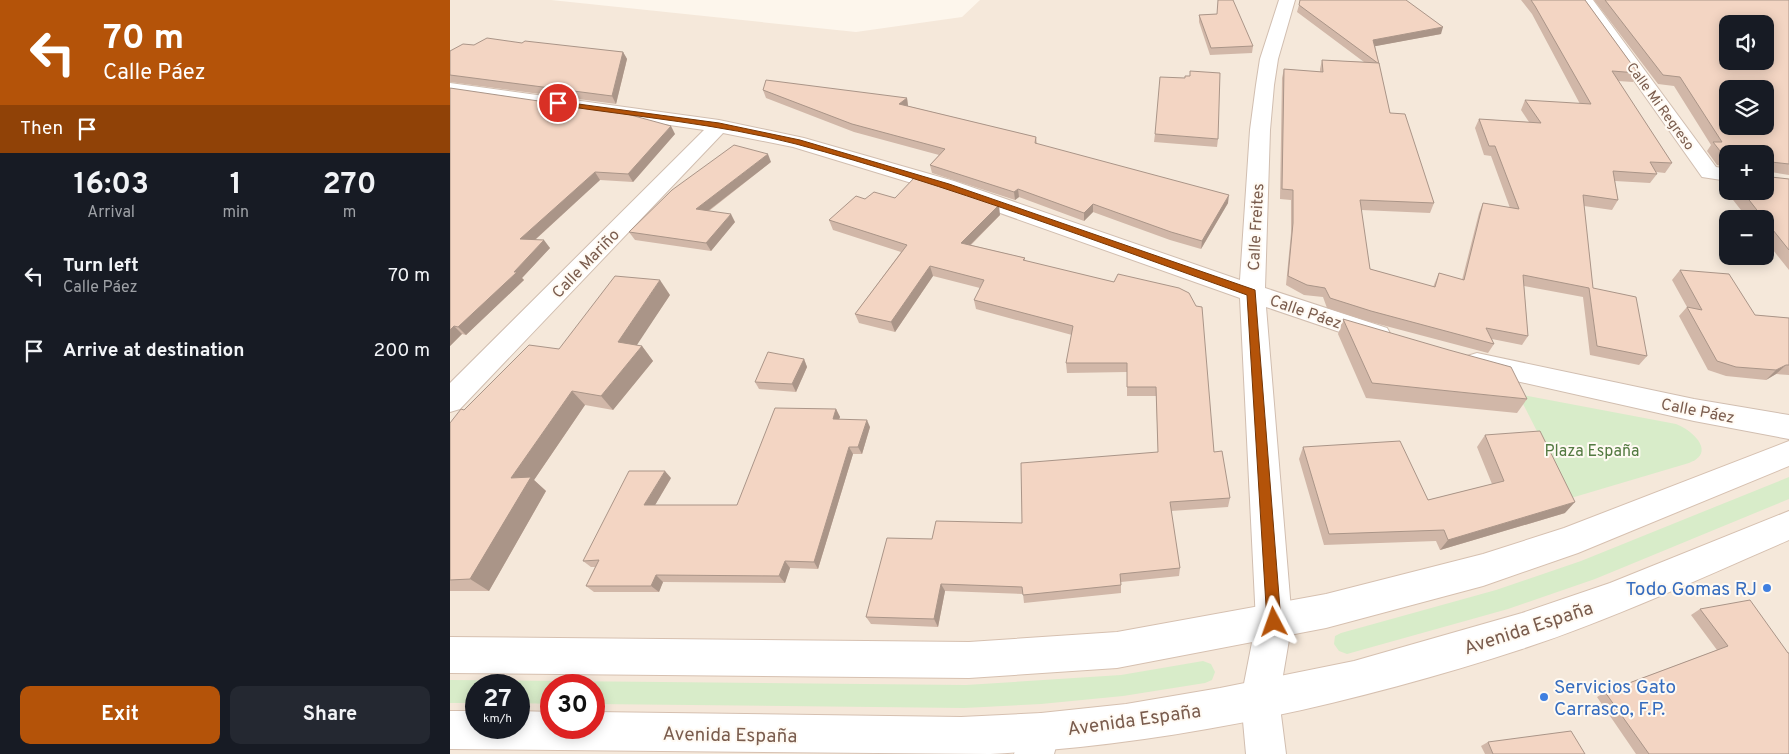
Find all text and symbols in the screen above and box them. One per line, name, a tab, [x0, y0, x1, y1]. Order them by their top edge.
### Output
map controls	[1719, 15, 1774, 265]
button: sound	[1719, 15, 1774, 70]
text: 70 m	[103, 17, 184, 61]
icon: left	[20, 20, 85, 85]
text: Calle Páez	[103, 60, 206, 87]
street label: Calle Mi Regreso	[1622, 60, 1697, 154]
button: layers	[1719, 80, 1774, 135]
pin	[537, 82, 579, 124]
icon: arrive	[544, 89, 572, 117]
icon: arrive	[73, 115, 101, 143]
text: Then	[20, 117, 63, 141]
button: +	[1719, 145, 1774, 200]
text: 16:03	[74, 167, 149, 204]
text: 1	[230, 167, 242, 204]
text: 270	[323, 167, 376, 204]
street label: Calle Freites	[1245, 183, 1269, 271]
text: Arrival	[87, 203, 135, 223]
text: min	[222, 203, 249, 223]
text: m	[343, 203, 356, 223]
button: −	[1719, 210, 1774, 265]
street label: Calle Mariño	[548, 225, 624, 303]
text: Turn left	[63, 254, 139, 278]
icon: left	[20, 262, 48, 290]
text: 70 m	[388, 264, 430, 288]
text: Calle Páez	[63, 278, 138, 298]
street label: Calle Páez	[1267, 291, 1344, 334]
icon: arrive	[20, 337, 48, 365]
text: Arrive at destination	[63, 339, 244, 363]
text: 200 m	[374, 339, 430, 363]
street label: Calle Páez	[1659, 395, 1736, 429]
park label: Plaza España	[1544, 442, 1640, 462]
place label: Todo Gomas RJ	[1626, 578, 1757, 602]
marker: Todo Gomas RJ	[1761, 582, 1773, 594]
position arrow	[1247, 595, 1299, 647]
street label: Avenida España	[1461, 597, 1596, 661]
speed limit sign: 30	[540, 674, 605, 739]
place label: Servicios Gato Carrasco, F.P.	[1554, 676, 1676, 722]
text: 27	[483, 684, 512, 716]
button: Exit	[20, 686, 220, 744]
button: Share	[230, 686, 430, 744]
marker: Servicios Gato Carrasco, F.P.	[1538, 691, 1550, 703]
street label: Avenida España	[1066, 700, 1203, 742]
text: km/h	[483, 711, 512, 727]
street label: Avenida España	[662, 723, 797, 749]

